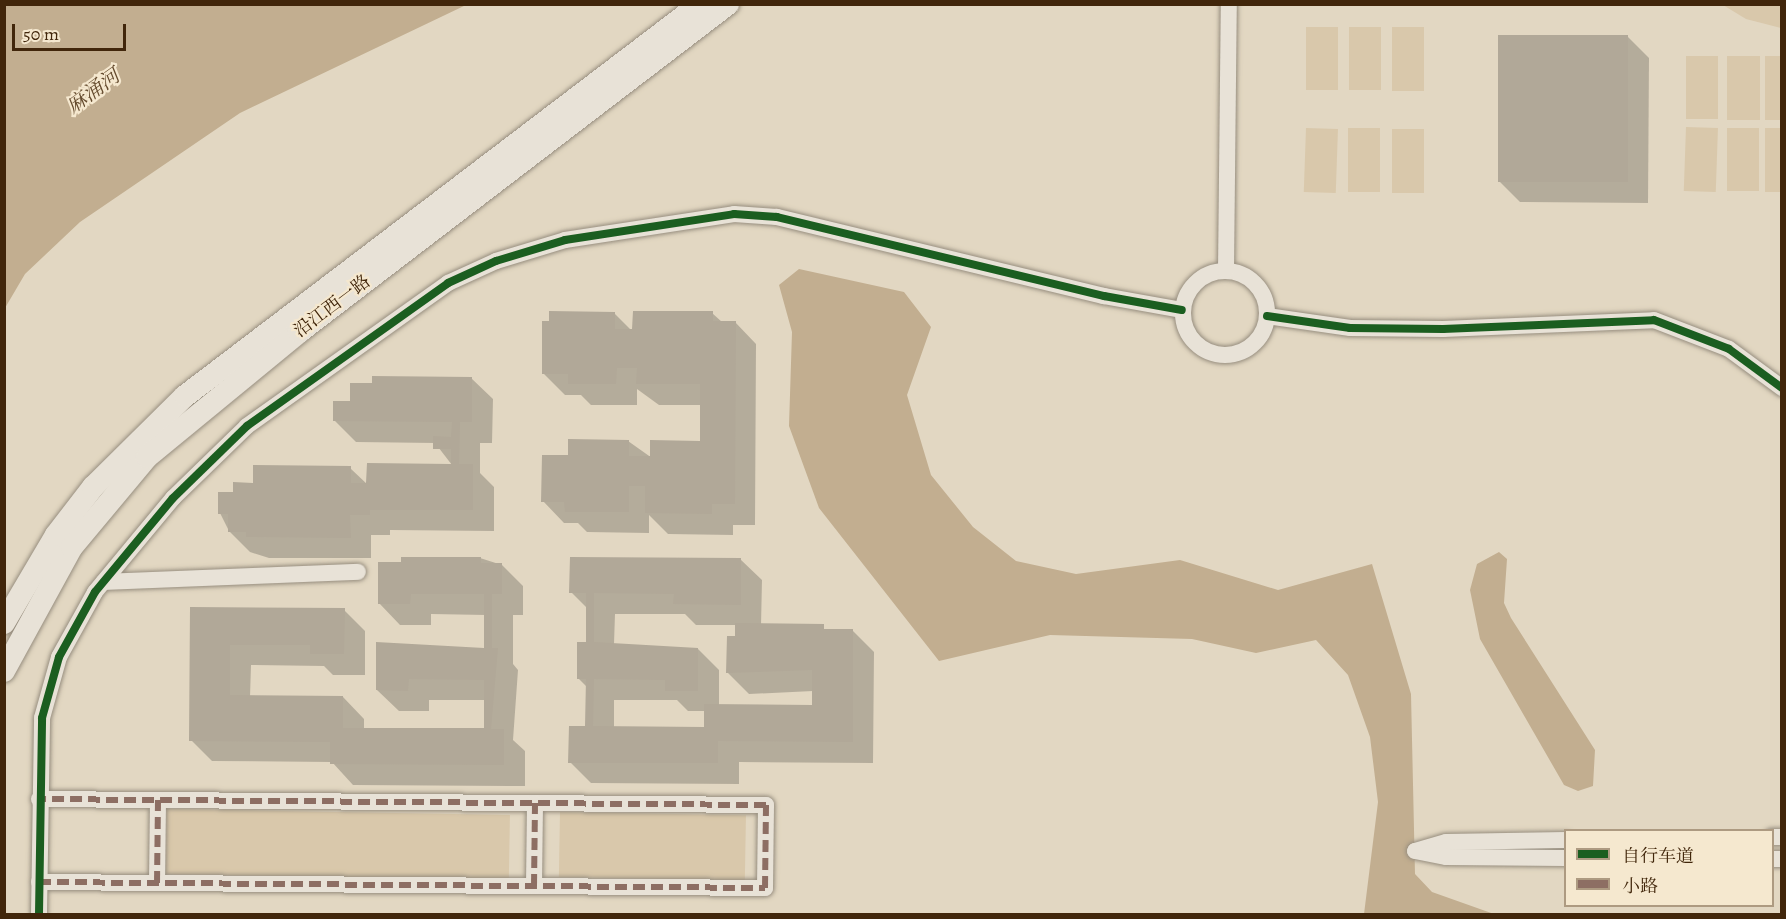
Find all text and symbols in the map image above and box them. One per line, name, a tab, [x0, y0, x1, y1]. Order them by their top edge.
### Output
scale bar	[15, 12, 129, 50]
text: 50 m	[23, 22, 59, 46]
water label: 麻涌河	[62, 64, 124, 118]
street label: 沿江西一路	[290, 270, 374, 342]
legend	[1564, 829, 1774, 907]
text: 自行车道	[1622, 844, 1694, 868]
text: 小路	[1622, 874, 1658, 898]

